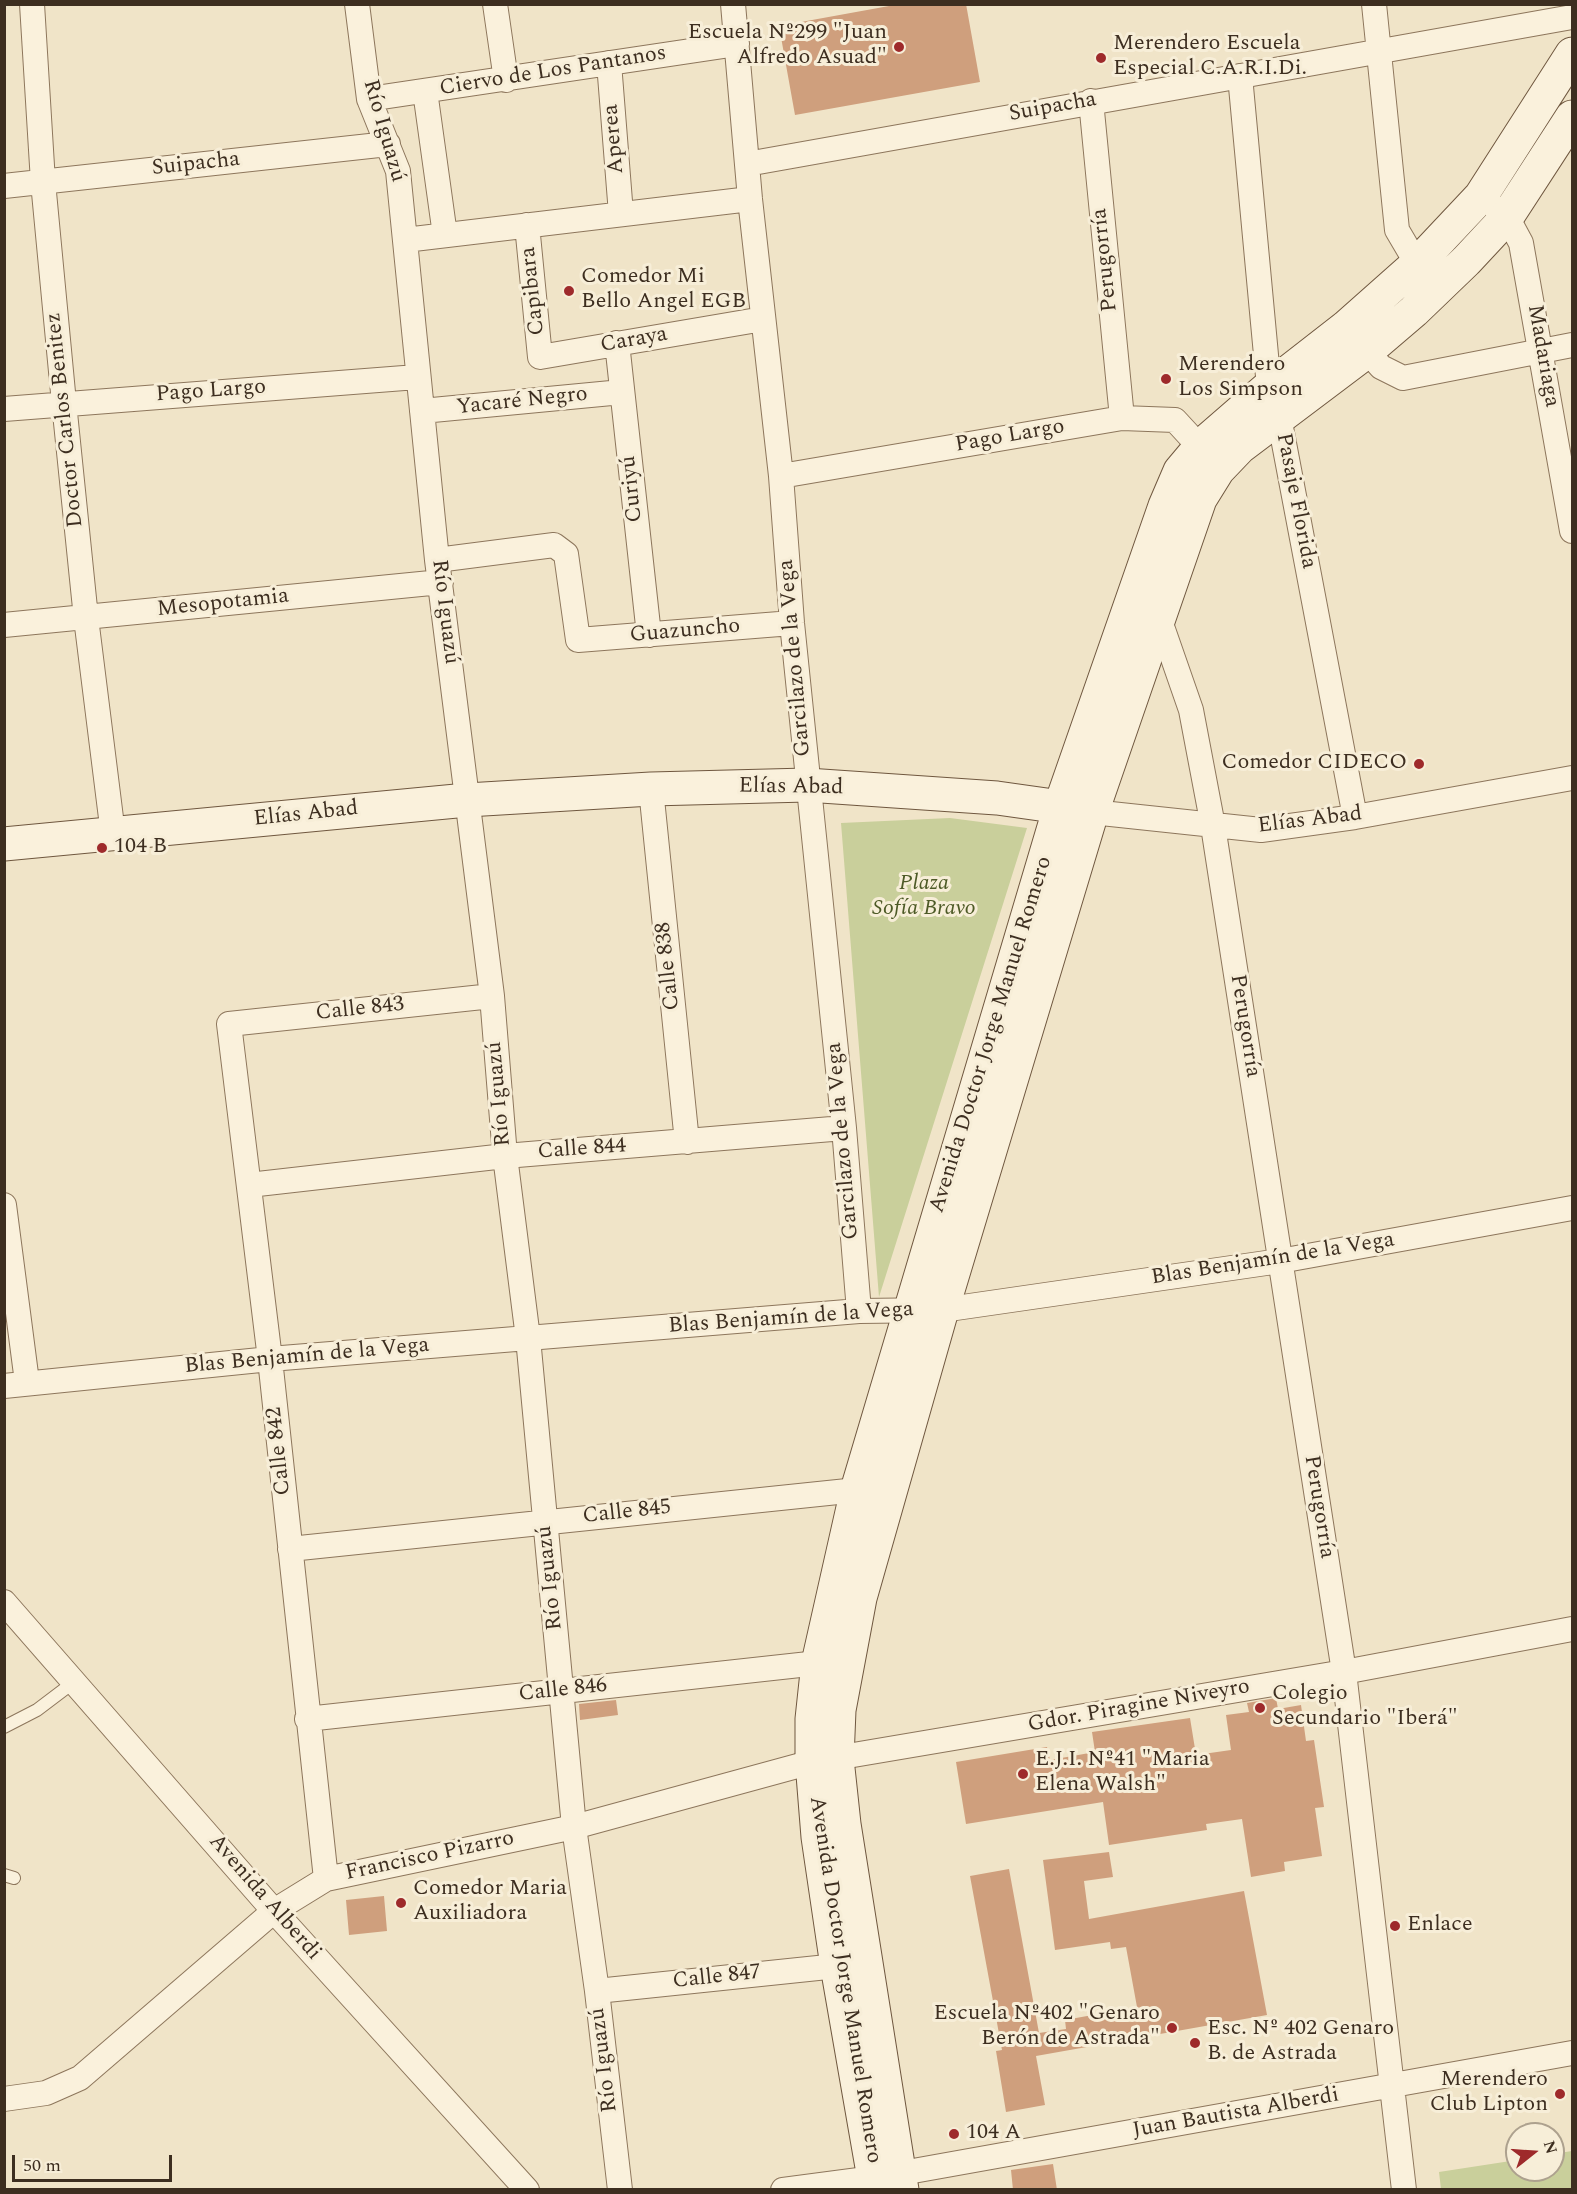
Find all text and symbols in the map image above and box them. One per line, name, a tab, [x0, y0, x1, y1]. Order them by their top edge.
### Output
place label: Escuela Nº299 "Juan Alfredo Asuad"	[688, 21, 887, 72]
place label: Merendero Escuela Especial C.A.R.I.Di.	[1113, 32, 1307, 84]
marker: Escuela Nº299 "Juan Alfredo Asuad"	[892, 40, 906, 54]
street label: Ciervo de Los Pantanos	[438, 41, 668, 103]
marker: Merendero Escuela Especial C.A.R.I.Di.	[1094, 51, 1108, 65]
street label: Río Iguazú	[356, 77, 410, 185]
street label: Suipacha	[1007, 87, 1099, 129]
street label: Aperea	[599, 103, 631, 175]
street label: Suipacha	[151, 147, 241, 183]
street label: Perugorría	[1087, 207, 1125, 313]
street label: Capibara	[516, 245, 552, 337]
place label: Comedor Mi Bello Angel EGB	[581, 265, 746, 316]
marker: Comedor Mi Bello Angel EGB	[562, 284, 576, 298]
street label: Madariaga	[1520, 303, 1564, 409]
street label: Doctor Carlos Benitez	[42, 311, 90, 529]
street label: Caraya	[598, 322, 670, 360]
place label: Merendero Los Simpson	[1178, 353, 1303, 404]
marker: Merendero Los Simpson	[1159, 372, 1173, 386]
street label: Pago Largo	[155, 375, 267, 409]
street label: Yacaré Negro	[455, 382, 589, 422]
street label: Pago Largo	[953, 414, 1067, 460]
street label: Pasaje Florida	[1269, 431, 1321, 571]
street label: Curiyú	[616, 454, 650, 524]
street label: Río Iguazú	[424, 558, 464, 666]
street label: Garcilazo de la Vega	[774, 558, 818, 758]
street label: Mesopotamia	[156, 584, 290, 624]
street label: Guazuncho	[629, 614, 741, 650]
place label: Comedor CIDECO	[1221, 751, 1407, 777]
marker: Comedor CIDECO	[1412, 757, 1426, 771]
street label: Elías Abad	[738, 774, 844, 802]
street label: Elías Abad	[252, 796, 360, 834]
street label: Elías Abad	[1256, 801, 1364, 841]
place label: 104 B	[114, 835, 167, 861]
marker: 104 B	[95, 841, 109, 855]
street label: Avenida Doctor Jorge Manuel Romero	[925, 854, 1059, 1216]
park label: Plaza Sofía Bravo	[872, 872, 976, 924]
street label: Calle 838	[651, 921, 687, 1011]
street label: Perugorría	[1223, 973, 1265, 1079]
street label: Calle 843	[315, 992, 405, 1028]
street label: Río Iguazú	[482, 1040, 518, 1148]
street label: Garcilazo de la Vega	[822, 1041, 866, 1241]
street label: Calle 844	[537, 1134, 627, 1166]
street label: Blas Benjamín de la Vega	[1150, 1228, 1396, 1292]
street label: Blas Benjamín de la Vega	[668, 1297, 914, 1341]
street label: Blas Benjamín de la Vega	[183, 1333, 431, 1381]
street label: Calle 842	[262, 1406, 298, 1496]
street label: Perugorría	[1297, 1454, 1339, 1560]
street label: Calle 845	[582, 1495, 672, 1531]
street label: Río Iguazú	[532, 1524, 570, 1632]
street label: Calle 846	[518, 1673, 608, 1709]
street label: Gdor. Piragine Niveyro	[1026, 1674, 1252, 1740]
place label: Colegio Secundario "Iberá"	[1272, 1682, 1458, 1734]
marker: Colegio Secundario "Iberá"	[1253, 1701, 1267, 1715]
place label: E.J.I. Nº41 "Maria Elena Walsh"	[1035, 1748, 1210, 1800]
marker: E.J.I. Nº41 "Maria Elena Walsh"	[1016, 1767, 1030, 1781]
street label: Avenida Doctor Jorge Manuel Romero	[802, 1795, 886, 2165]
street label: Francisco Pizarro	[343, 1826, 517, 1888]
street label: Avenida Alberdi	[202, 1829, 326, 1967]
place label: Comedor Maria Auxiliadora	[413, 1877, 567, 1928]
marker: Comedor Maria Auxiliadora	[394, 1896, 408, 1910]
place label: Enlace	[1407, 1913, 1473, 1939]
marker: Enlace	[1388, 1919, 1402, 1933]
street label: Calle 847	[672, 1960, 762, 1996]
place label: Escuela Nº402 "Genaro Berón de Astrada"	[934, 2002, 1160, 2054]
street label: Río Iguazú	[585, 2006, 625, 2114]
place label: Esc. Nº 402 Genaro B. de Astrada	[1207, 2017, 1394, 2068]
marker: Escuela Nº402 "Genaro Berón de Astrada"	[1165, 2021, 1179, 2035]
marker: Esc. Nº 402 Genaro B. de Astrada	[1188, 2036, 1202, 2050]
place label: Merendero Club Lipton	[1430, 2068, 1548, 2120]
street label: Juan Bautista Alberdi	[1131, 2083, 1341, 2145]
marker: Merendero Club Lipton	[1553, 2087, 1567, 2101]
place label: 104 A	[966, 2121, 1021, 2147]
north arrow	[1505, 2122, 1565, 2182]
marker: 104 A	[947, 2127, 961, 2141]
text: N	[1537, 2138, 1564, 2157]
scale bar	[15, 2143, 176, 2181]
text: 50 m	[23, 2152, 61, 2179]

